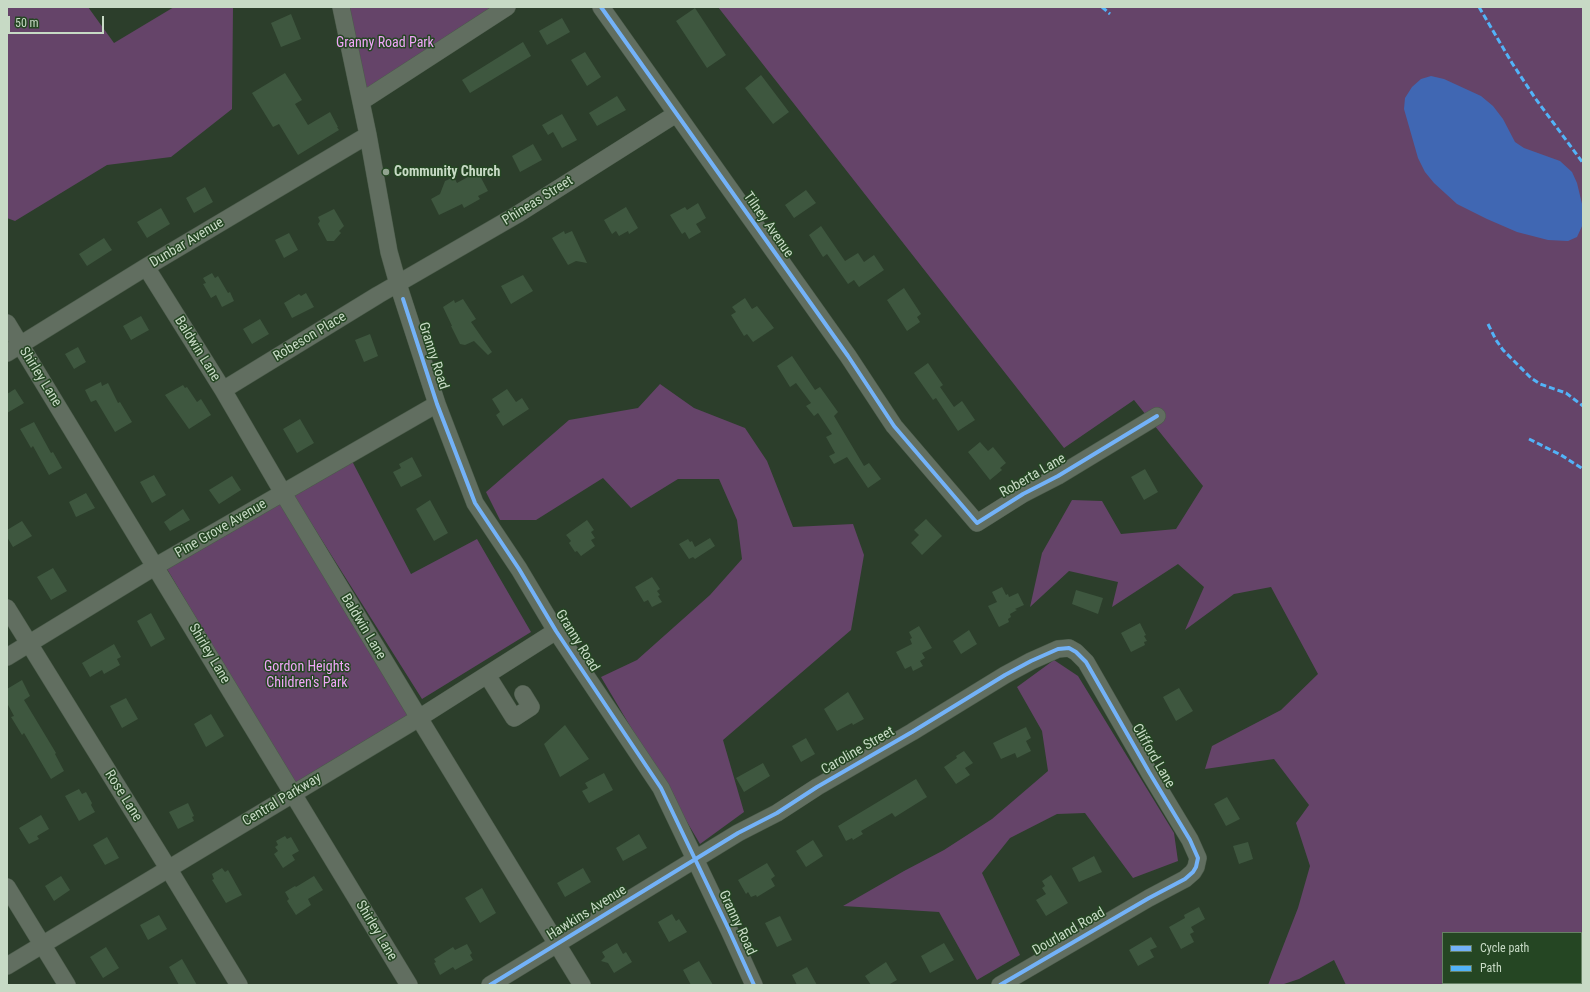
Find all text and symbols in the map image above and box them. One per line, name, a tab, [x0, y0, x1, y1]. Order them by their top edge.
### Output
scale bar	[10, 8, 106, 34]
text: 50 m	[15, 16, 39, 30]
park label: Granny Road Park	[336, 35, 434, 51]
place label: Community Church	[394, 164, 500, 180]
marker: Community Church	[381, 167, 391, 177]
street label: Phineas Street	[500, 173, 576, 229]
street label: Tilney Avenue	[739, 189, 797, 261]
street label: Dunbar Avenue	[147, 214, 227, 272]
street label: Robeson Place	[271, 309, 349, 365]
street label: Baldwin Lane	[170, 313, 224, 385]
street label: Granny Road	[414, 320, 452, 392]
street label: Shirley Lane	[15, 344, 65, 410]
street label: Roberta Lane	[997, 450, 1069, 502]
street label: Pine Grove Avenue	[172, 496, 270, 562]
street label: Baldwin Lane	[337, 591, 389, 663]
street label: Granny Road	[551, 607, 603, 675]
street label: Shirley Lane	[185, 621, 233, 687]
park label: Gordon Heights Children's Park	[264, 659, 350, 692]
street label: Clifford Lane	[1128, 721, 1178, 791]
street label: Caroline Street	[818, 723, 898, 779]
street label: Rose Lane	[101, 767, 145, 825]
street label: Central Parkway	[240, 770, 324, 830]
street label: Hawkins Avenue	[544, 882, 630, 944]
street label: Granny Road	[715, 888, 759, 958]
street label: Shirley Lane	[352, 898, 400, 964]
street label: Dourland Road	[1030, 904, 1108, 960]
legend	[1442, 932, 1582, 984]
text: Cycle path	[1480, 941, 1529, 955]
text: Path	[1480, 961, 1502, 975]

